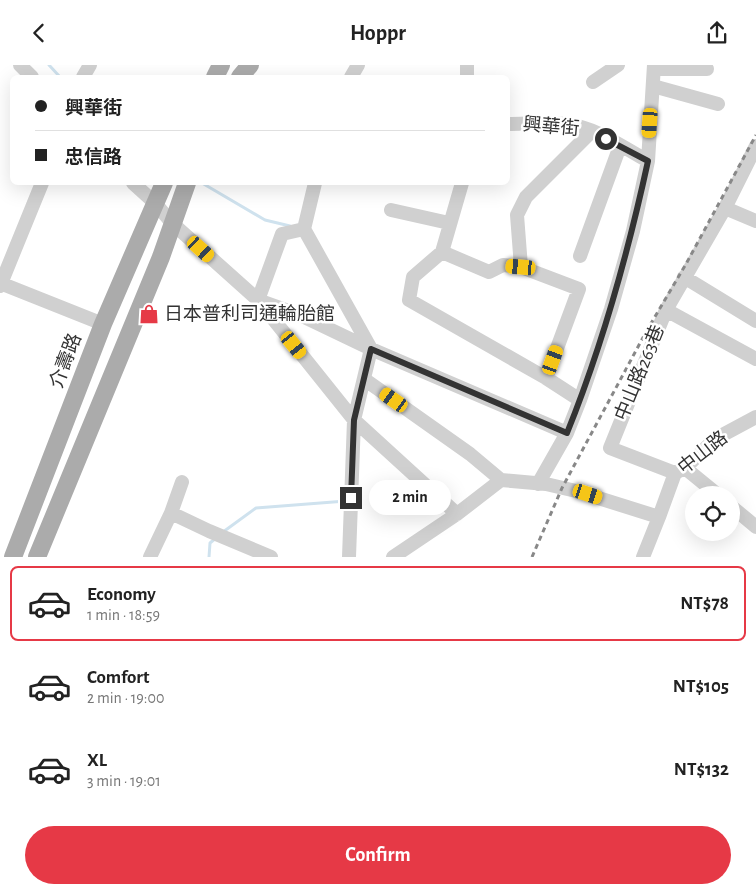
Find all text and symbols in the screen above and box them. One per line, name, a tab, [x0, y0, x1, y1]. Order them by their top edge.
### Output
icon: back	[25, 19, 53, 47]
icon: share	[703, 19, 731, 47]
text: Hoppr	[350, 22, 406, 44]
text: 興華街	[65, 99, 122, 118]
car	[641, 108, 658, 138]
street label: 興華街	[522, 114, 580, 139]
route start	[595, 128, 617, 150]
text: 忠信路	[65, 148, 122, 167]
car	[184, 233, 217, 265]
car	[505, 258, 536, 276]
shop icon: 日本普利司通輪胎館	[138, 303, 160, 325]
place label: 日本普利司通輪胎館	[164, 303, 335, 324]
street label: 中山路263巷	[610, 322, 668, 424]
car	[278, 329, 309, 361]
street label: 介壽路	[45, 330, 85, 391]
car	[540, 343, 565, 377]
car	[377, 385, 410, 415]
street label: 中山路	[674, 427, 731, 478]
callout: 2 min	[368, 481, 451, 515]
car	[571, 482, 604, 506]
map controls	[685, 486, 740, 541]
button: locate	[685, 486, 740, 541]
route end	[340, 487, 362, 509]
text: 2 min	[392, 489, 428, 505]
icon: car	[27, 581, 72, 626]
text: Economy	[87, 585, 156, 604]
text: NT$78	[680, 594, 729, 613]
text: 1 min · 18:59	[87, 607, 160, 623]
icon: car	[27, 664, 72, 709]
text: Comfort	[87, 668, 149, 687]
text: NT$105	[673, 677, 729, 696]
text: 2 min · 19:00	[87, 690, 164, 706]
icon: car	[27, 747, 72, 792]
text: XL	[87, 751, 107, 770]
text: NT$132	[674, 760, 729, 779]
text: 3 min · 19:01	[87, 773, 161, 789]
button: Confirm	[25, 826, 731, 884]

